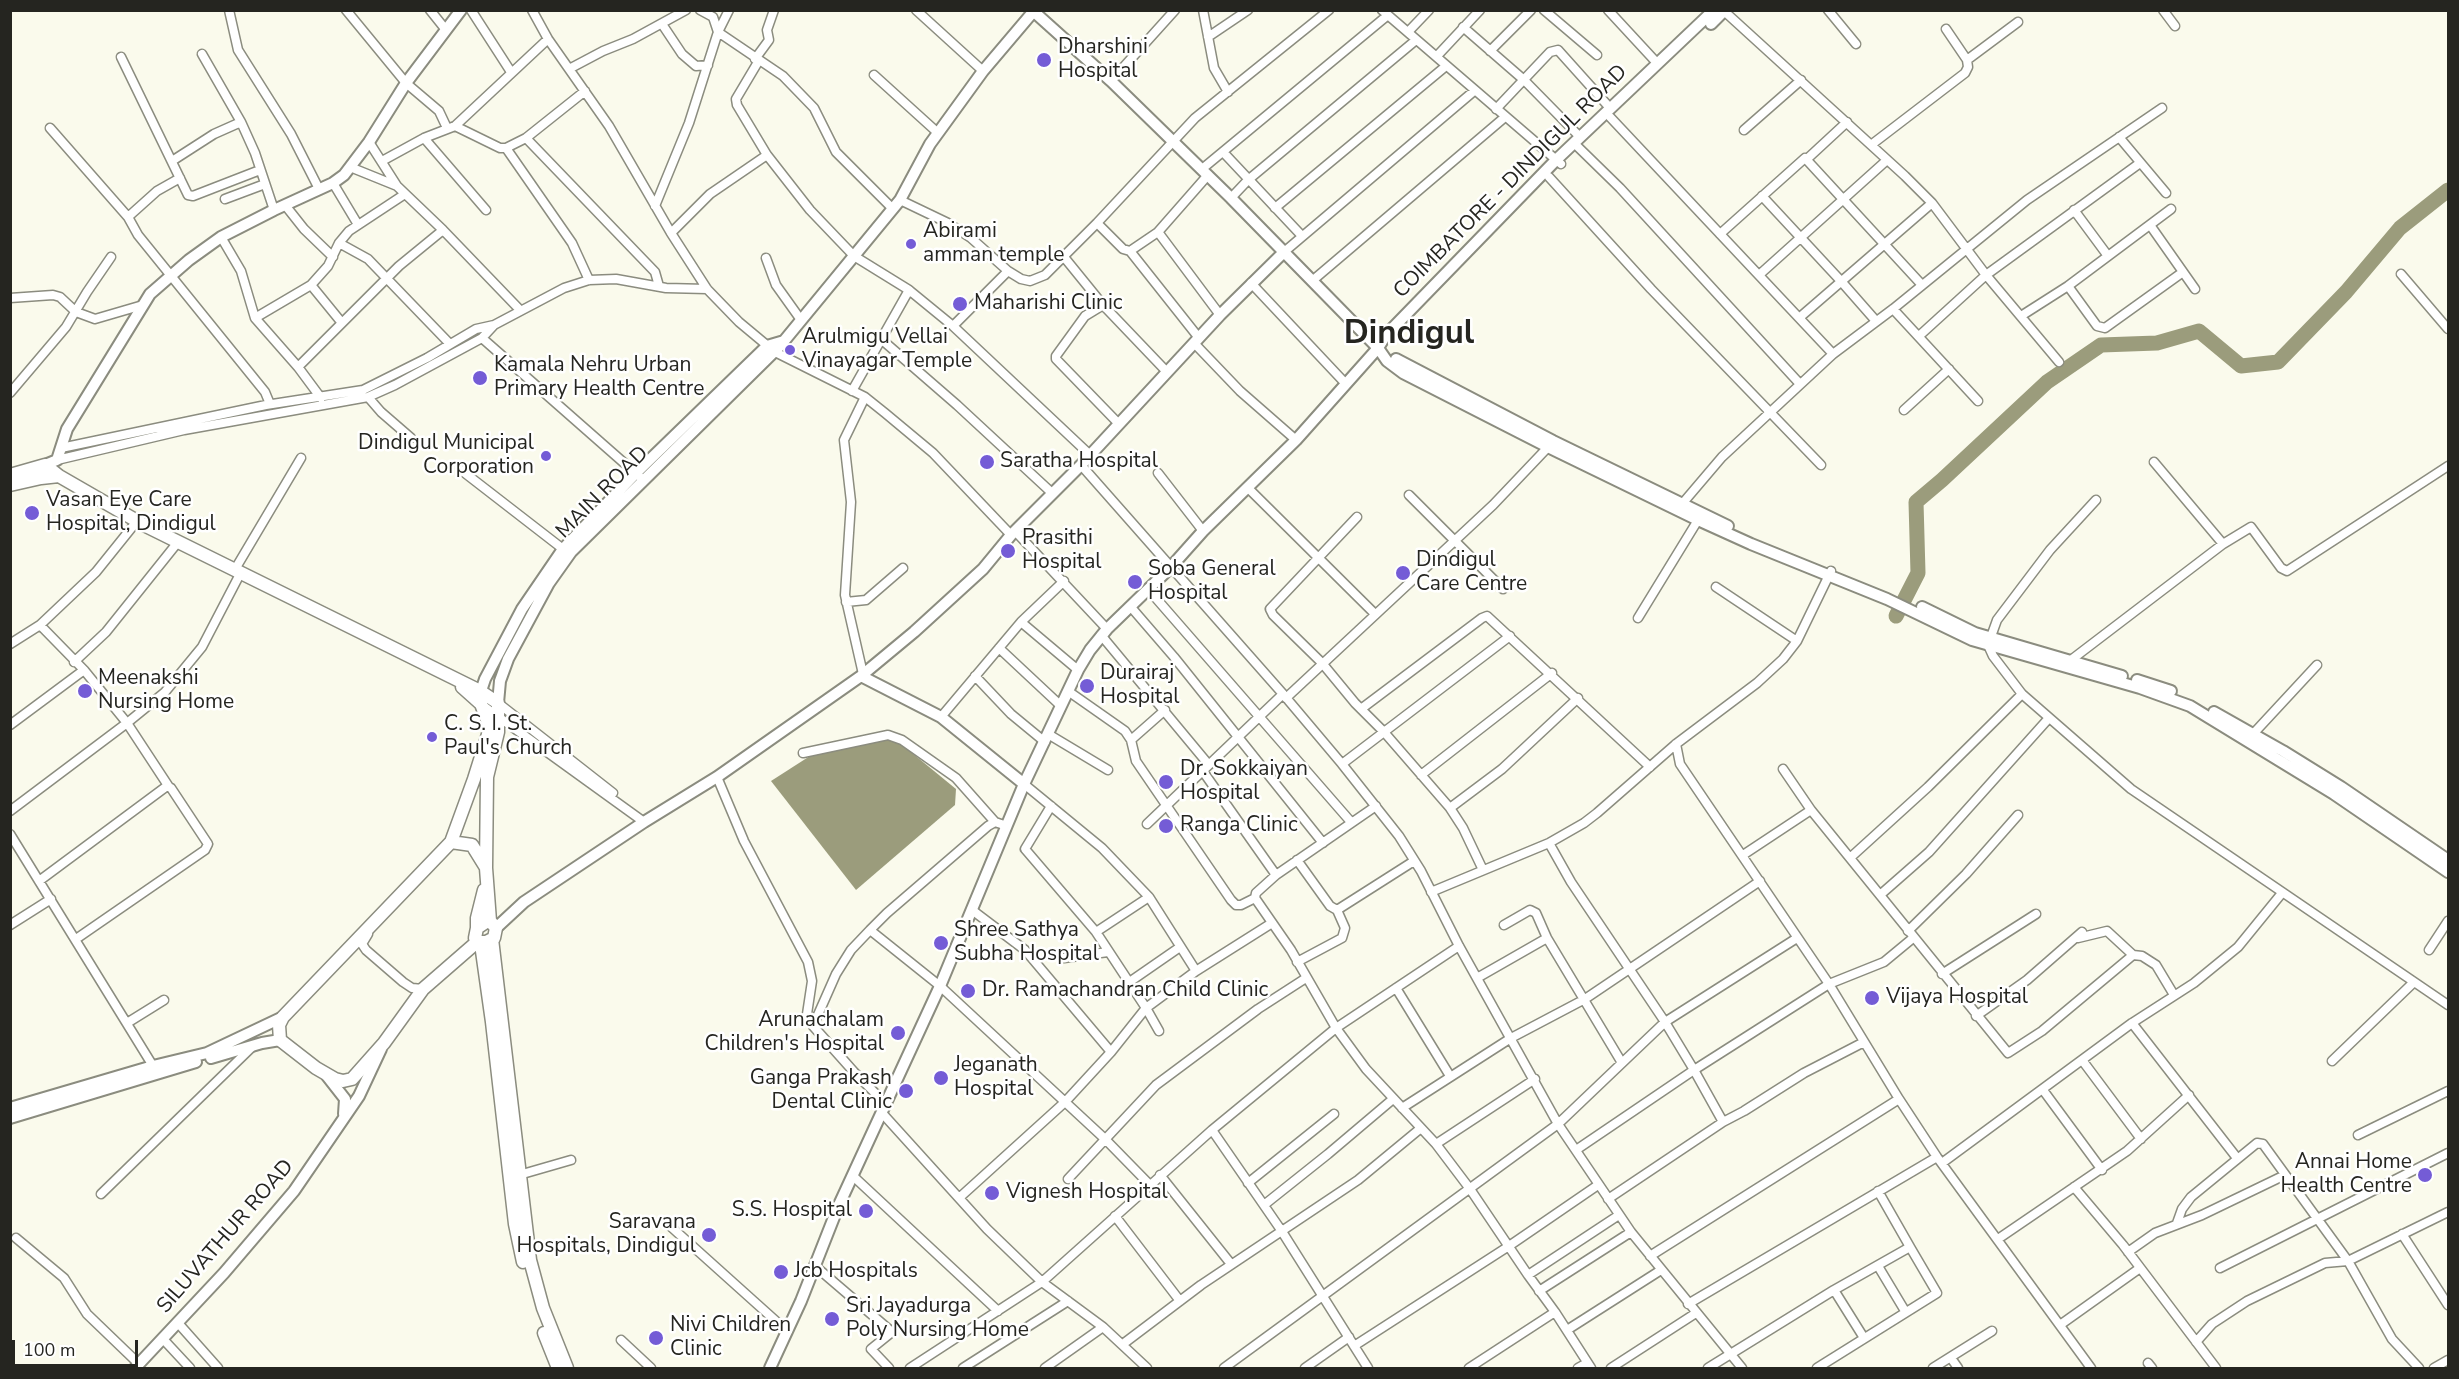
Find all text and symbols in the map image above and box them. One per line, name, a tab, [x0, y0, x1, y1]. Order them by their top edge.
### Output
place label: Dharshini Hospital	[1058, 35, 1148, 85]
marker: Dharshini Hospital	[1035, 51, 1053, 69]
street label: COIMBATORE - DINDIGUL ROAD	[1389, 60, 1633, 304]
place label: Abirami amman temple	[923, 219, 1064, 269]
marker: Abirami amman temple	[904, 237, 918, 251]
place label: Maharishi Clinic	[974, 291, 1123, 317]
marker: Maharishi Clinic	[951, 295, 969, 313]
district label: Dindigul	[1344, 315, 1474, 355]
place label: Arulmigu Vellai Vinayagar Temple	[802, 325, 972, 375]
marker: Arulmigu Vellai Vinayagar Temple	[783, 343, 797, 357]
place label: Kamala Nehru Urban Primary Health Centre	[494, 353, 704, 403]
marker: Kamala Nehru Urban Primary Health Centre	[471, 369, 489, 387]
place label: Dindigul Municipal Corporation	[358, 431, 534, 481]
street label: MAIN ROAD	[552, 442, 654, 544]
marker: Dindigul Municipal Corporation	[539, 449, 553, 463]
place label: Saratha Hospital	[1000, 449, 1158, 475]
marker: Saratha Hospital	[978, 453, 996, 471]
place label: Vasan Eye Care Hospital, Dindigul	[46, 488, 216, 538]
marker: Vasan Eye Care Hospital, Dindigul	[23, 504, 41, 522]
place label: Prasithi Hospital	[1022, 526, 1102, 576]
marker: Prasithi Hospital	[999, 542, 1017, 560]
place label: Dindigul Care Centre	[1416, 548, 1527, 598]
place label: Soba General Hospital	[1148, 557, 1276, 607]
marker: Dindigul Care Centre	[1394, 564, 1412, 582]
marker: Soba General Hospital	[1126, 573, 1144, 591]
place label: Durairaj Hospital	[1100, 661, 1180, 711]
place label: Meenakshi Nursing Home	[98, 666, 234, 716]
marker: Durairaj Hospital	[1078, 677, 1096, 695]
marker: Meenakshi Nursing Home	[76, 682, 94, 700]
place label: C. S. I. St. Paul's Church	[444, 712, 572, 762]
marker: C. S. I. St. Paul's Church	[425, 730, 439, 744]
place label: Dr. Sokkaiyan Hospital	[1180, 757, 1308, 807]
marker: Dr. Sokkaiyan Hospital	[1157, 773, 1175, 791]
place label: Ranga Clinic	[1180, 813, 1298, 839]
marker: Ranga Clinic	[1157, 817, 1175, 835]
place label: Shree Sathya Subha Hospital	[954, 918, 1099, 968]
marker: Shree Sathya Subha Hospital	[932, 934, 950, 952]
place label: Dr. Ramachandran Child Clinic	[982, 978, 1268, 1004]
marker: Dr. Ramachandran Child Clinic	[959, 982, 977, 1000]
place label: Vijaya Hospital	[1886, 985, 2028, 1011]
marker: Vijaya Hospital	[1863, 989, 1881, 1007]
place label: Arunachalam Children's Hospital	[705, 1008, 884, 1058]
marker: Arunachalam Children's Hospital	[889, 1024, 907, 1042]
place label: Jeganath Hospital	[954, 1053, 1038, 1103]
place label: Ganga Prakash Dental Clinic	[750, 1066, 892, 1116]
marker: Jeganath Hospital	[932, 1069, 950, 1087]
marker: Ganga Prakash Dental Clinic	[897, 1082, 915, 1100]
place label: Annai Home Health Centre	[2281, 1150, 2412, 1200]
street label: SILUVATHUR ROAD	[152, 1155, 300, 1319]
marker: Annai Home Health Centre	[2416, 1166, 2434, 1184]
place label: Vignesh Hospital	[1006, 1180, 1168, 1206]
marker: Vignesh Hospital	[983, 1184, 1001, 1202]
place label: S.S. Hospital	[732, 1198, 852, 1224]
marker: S.S. Hospital	[857, 1202, 875, 1220]
place label: Saravana Hospitals, Dindigul	[517, 1210, 696, 1260]
marker: Saravana Hospitals, Dindigul	[700, 1226, 718, 1244]
place label: Jcb Hospitals	[794, 1259, 918, 1285]
marker: Jcb Hospitals	[772, 1263, 790, 1281]
place label: Sri Jayadurga Poly Nursing Home	[846, 1294, 1029, 1344]
marker: Sri Jayadurga Poly Nursing Home	[823, 1310, 841, 1328]
place label: Nivi Children Clinic	[670, 1313, 791, 1363]
scale bar	[15, 1328, 141, 1366]
marker: Nivi Children Clinic	[647, 1329, 665, 1347]
text: 100 m	[23, 1338, 75, 1362]

